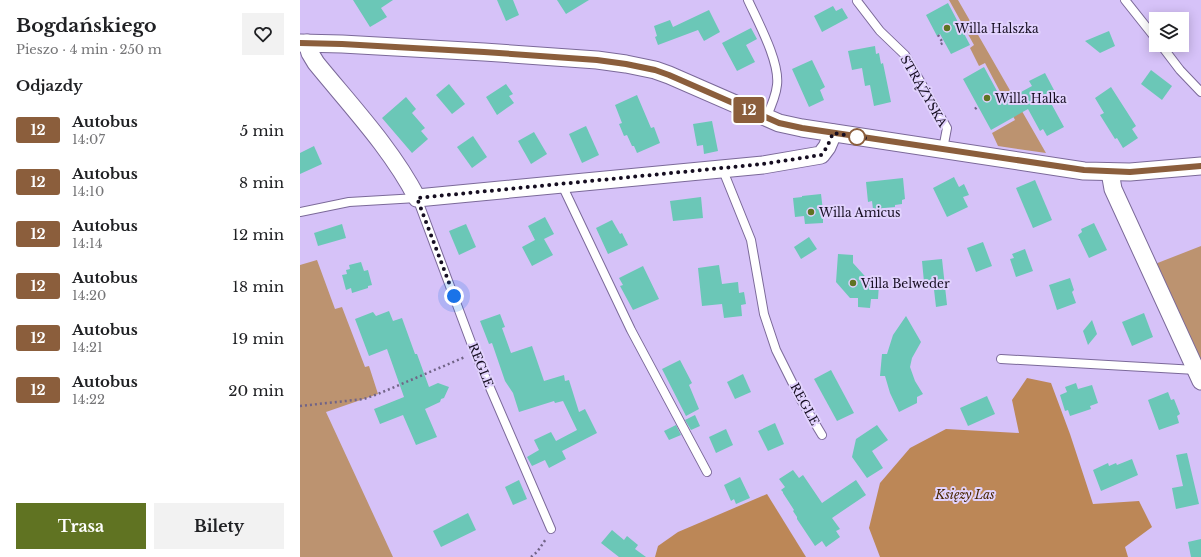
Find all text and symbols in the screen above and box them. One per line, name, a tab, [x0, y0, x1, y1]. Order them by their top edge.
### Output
map controls	[1149, 12, 1189, 52]
button: layers	[1149, 12, 1189, 52]
button: heart	[242, 13, 284, 55]
text: Bogdańskiego	[16, 14, 157, 37]
place label: Willa Halszka	[954, 21, 1039, 36]
marker: Willa Halszka	[942, 23, 952, 33]
text: Pieszo · 4 min · 250 m	[16, 41, 162, 58]
street label: STRĄŻYSKA	[897, 52, 952, 130]
text: Odjazdy	[16, 76, 83, 95]
place label: Willa Halka	[994, 91, 1067, 106]
marker: Willa Halka	[982, 93, 992, 103]
line badge: 12	[731, 97, 767, 123]
text: 12	[741, 101, 757, 119]
text: Autobus	[72, 112, 138, 131]
text: 12	[30, 121, 46, 139]
text: 5 min	[240, 121, 284, 140]
unlabelled marker	[848, 128, 866, 146]
text: 14:07	[72, 131, 105, 148]
text: Autobus	[72, 164, 138, 183]
text: 12	[30, 173, 46, 191]
text: 8 min	[239, 173, 284, 192]
text: 14:10	[72, 183, 104, 200]
place label: Willa Amicus	[818, 205, 901, 220]
marker: Willa Amicus	[806, 207, 816, 217]
text: Autobus	[72, 216, 138, 235]
text: 12	[30, 225, 46, 243]
text: 12 min	[232, 225, 284, 244]
text: 14:14	[72, 235, 103, 252]
text: Autobus	[72, 268, 138, 287]
place label: Villa Belweder	[860, 276, 950, 291]
text: 12	[30, 277, 46, 295]
text: 18 min	[232, 277, 284, 296]
marker: Villa Belweder	[848, 278, 858, 288]
your location	[444, 286, 464, 306]
text: 14:20	[72, 287, 106, 304]
text: Autobus	[72, 320, 138, 339]
text: 12	[30, 329, 46, 347]
text: 19 min	[232, 329, 284, 348]
text: 14:21	[72, 339, 103, 356]
street label: REGLE	[465, 341, 497, 389]
text: Autobus	[72, 372, 138, 391]
street label: REGLE	[787, 380, 823, 428]
text: 12	[30, 381, 46, 399]
text: 20 min	[228, 381, 284, 400]
text: 14:22	[72, 391, 105, 408]
park label: Księży Las	[934, 487, 995, 502]
button: Trasa	[16, 503, 146, 549]
button: Bilety	[154, 503, 284, 549]

